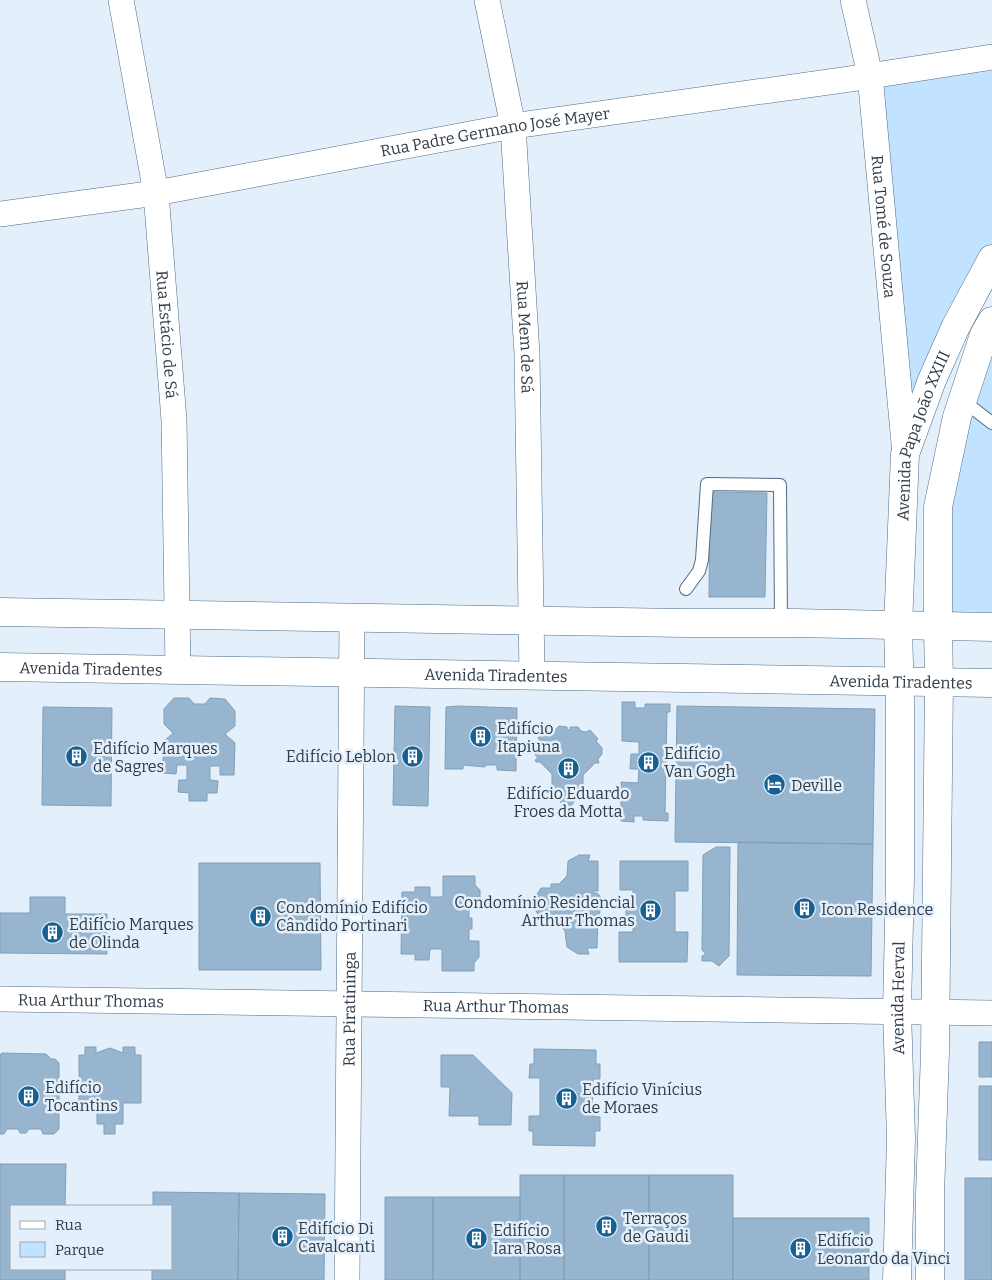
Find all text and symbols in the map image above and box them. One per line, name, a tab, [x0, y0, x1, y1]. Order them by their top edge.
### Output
street label: Rua Padre Germano José Mayer	[379, 103, 611, 160]
street label: Rua Tomé de Souza	[868, 154, 900, 299]
street label: Rua Estácio de Sá	[153, 270, 182, 399]
street label: Rua Mem de Sá	[513, 280, 537, 394]
street label: Avenida Papa João XXIII	[893, 347, 953, 521]
street label: Avenida Tiradentes	[19, 658, 163, 679]
street label: Avenida Tiradentes	[424, 664, 568, 686]
street label: Avenida Tiradentes	[829, 671, 973, 692]
place label: Edifício Itapiuna	[497, 719, 560, 756]
building icon: Edifício Itapiuna	[469, 725, 493, 749]
place label: Edifício Marques de Sagres	[93, 739, 218, 776]
building icon: Edifício Leblon	[400, 744, 424, 768]
place label: Edifício Van Gogh	[664, 744, 736, 781]
building icon: Edifício Marques de Sagres	[65, 745, 89, 769]
place label: Edifício Leblon	[286, 747, 396, 766]
building icon: Edifício Van Gogh	[636, 750, 660, 774]
building icon: Edifício Eduardo Froes da Motta	[556, 757, 580, 781]
hotel icon: Deville	[763, 773, 787, 797]
place label: Deville	[791, 776, 842, 795]
place label: Edifício Eduardo Froes da Motta	[507, 784, 629, 821]
place label: Condomínio Residencial Arthur Thomas	[454, 893, 635, 930]
building icon: Icon Residence	[793, 897, 817, 921]
place label: Condomínio Edifício Cândido Portinari	[276, 898, 428, 935]
building icon: Condomínio Residencial Arthur Thomas	[639, 899, 663, 923]
place label: Icon Residence	[821, 900, 933, 919]
building icon: Condomínio Edifício Cândido Portinari	[248, 904, 272, 928]
place label: Edifício Marques de Olinda	[69, 915, 194, 952]
building icon: Edifício Marques de Olinda	[41, 921, 65, 945]
street label: Avenida Herval	[887, 941, 908, 1055]
street label: Rua Piratininga	[339, 951, 359, 1066]
street label: Rua Arthur Thomas	[18, 990, 164, 1011]
street label: Rua Arthur Thomas	[423, 995, 569, 1017]
place label: Edifício Tocantins	[45, 1078, 118, 1115]
place label: Edifício Vinícius de Moraes	[582, 1080, 702, 1117]
building icon: Edifício Tocantins	[17, 1084, 41, 1108]
building icon: Edifício Vinícius de Moraes	[554, 1086, 578, 1110]
legend	[10, 1205, 172, 1270]
place label: Terraços de Gaudi	[623, 1209, 689, 1246]
building icon: Terraços de Gaudi	[595, 1215, 619, 1239]
text: Rua	[55, 1216, 82, 1234]
place label: Edifício Di Cavalcanti	[298, 1219, 375, 1256]
place label: Edifício Iara Rosa	[493, 1221, 562, 1258]
building icon: Edifício Di Cavalcanti	[270, 1225, 294, 1249]
building icon: Edifício Iara Rosa	[465, 1227, 489, 1251]
place label: Edifício Leonardo da Vinci	[817, 1231, 951, 1268]
building icon: Edifício Leonardo da Vinci	[789, 1237, 813, 1261]
text: Parque	[55, 1241, 104, 1259]

